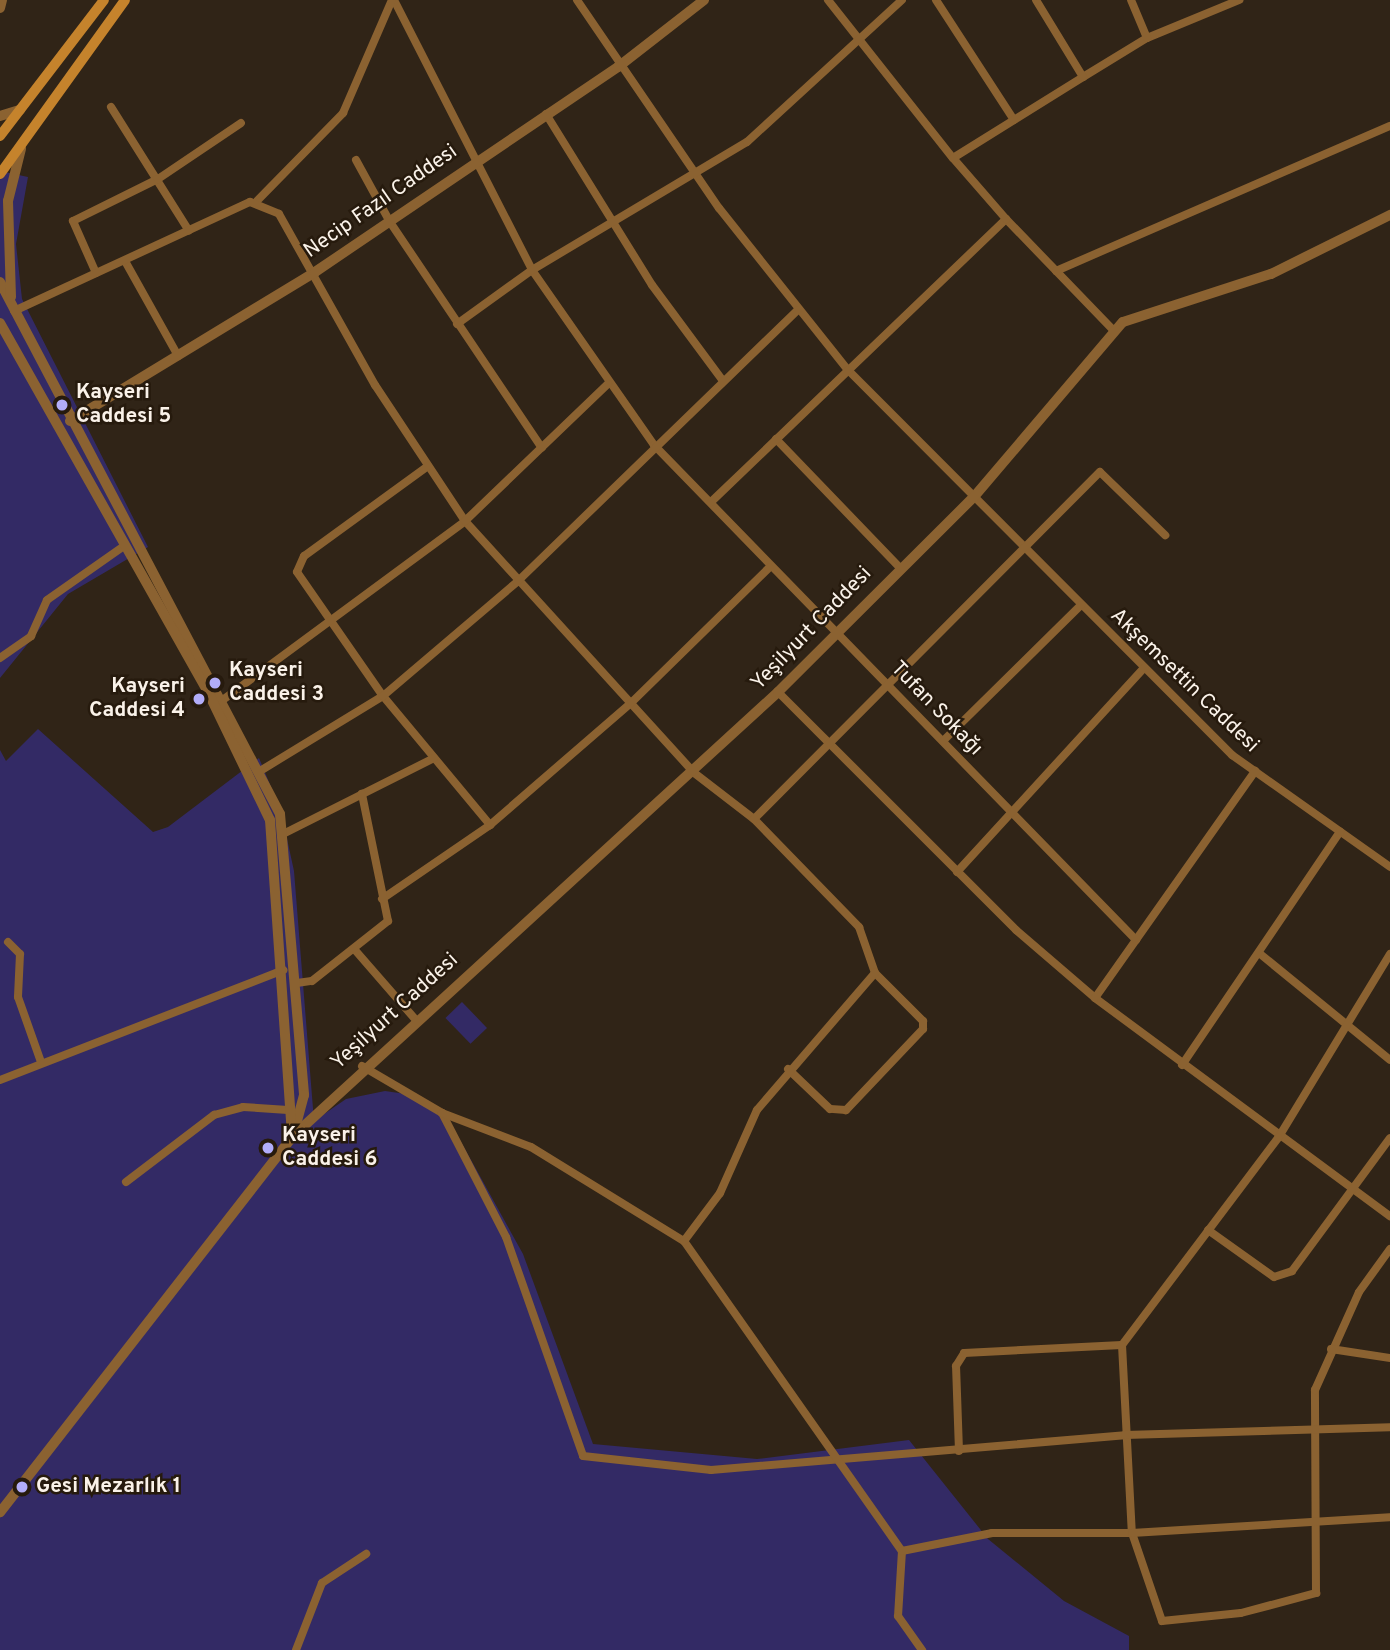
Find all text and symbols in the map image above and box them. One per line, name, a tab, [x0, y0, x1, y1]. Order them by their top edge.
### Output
street label: Necip Fazıl Caddesi	[299, 140, 463, 264]
place label: Kayseri Caddesi 5	[76, 380, 171, 430]
marker: Kayseri Caddesi 5	[54, 397, 70, 413]
street label: Yeşilyurt Caddesi	[746, 562, 878, 696]
street label: Akşemsettin Caddesi	[1104, 604, 1264, 758]
street label: Tufan Sokağı	[885, 657, 987, 761]
place label: Kayseri Caddesi 3	[229, 658, 324, 708]
place label: Kayseri Caddesi 4	[89, 674, 185, 724]
marker: Kayseri Caddesi 3	[207, 675, 223, 691]
marker: Kayseri Caddesi 4	[191, 691, 207, 707]
street label: Yeşilyurt Caddesi	[326, 948, 464, 1076]
place label: Kayseri Caddesi 6	[282, 1123, 377, 1173]
marker: Kayseri Caddesi 6	[260, 1140, 276, 1156]
place label: Gesi Mezarlık 1	[36, 1474, 181, 1500]
marker: Gesi Mezarlık 1	[14, 1479, 30, 1495]

